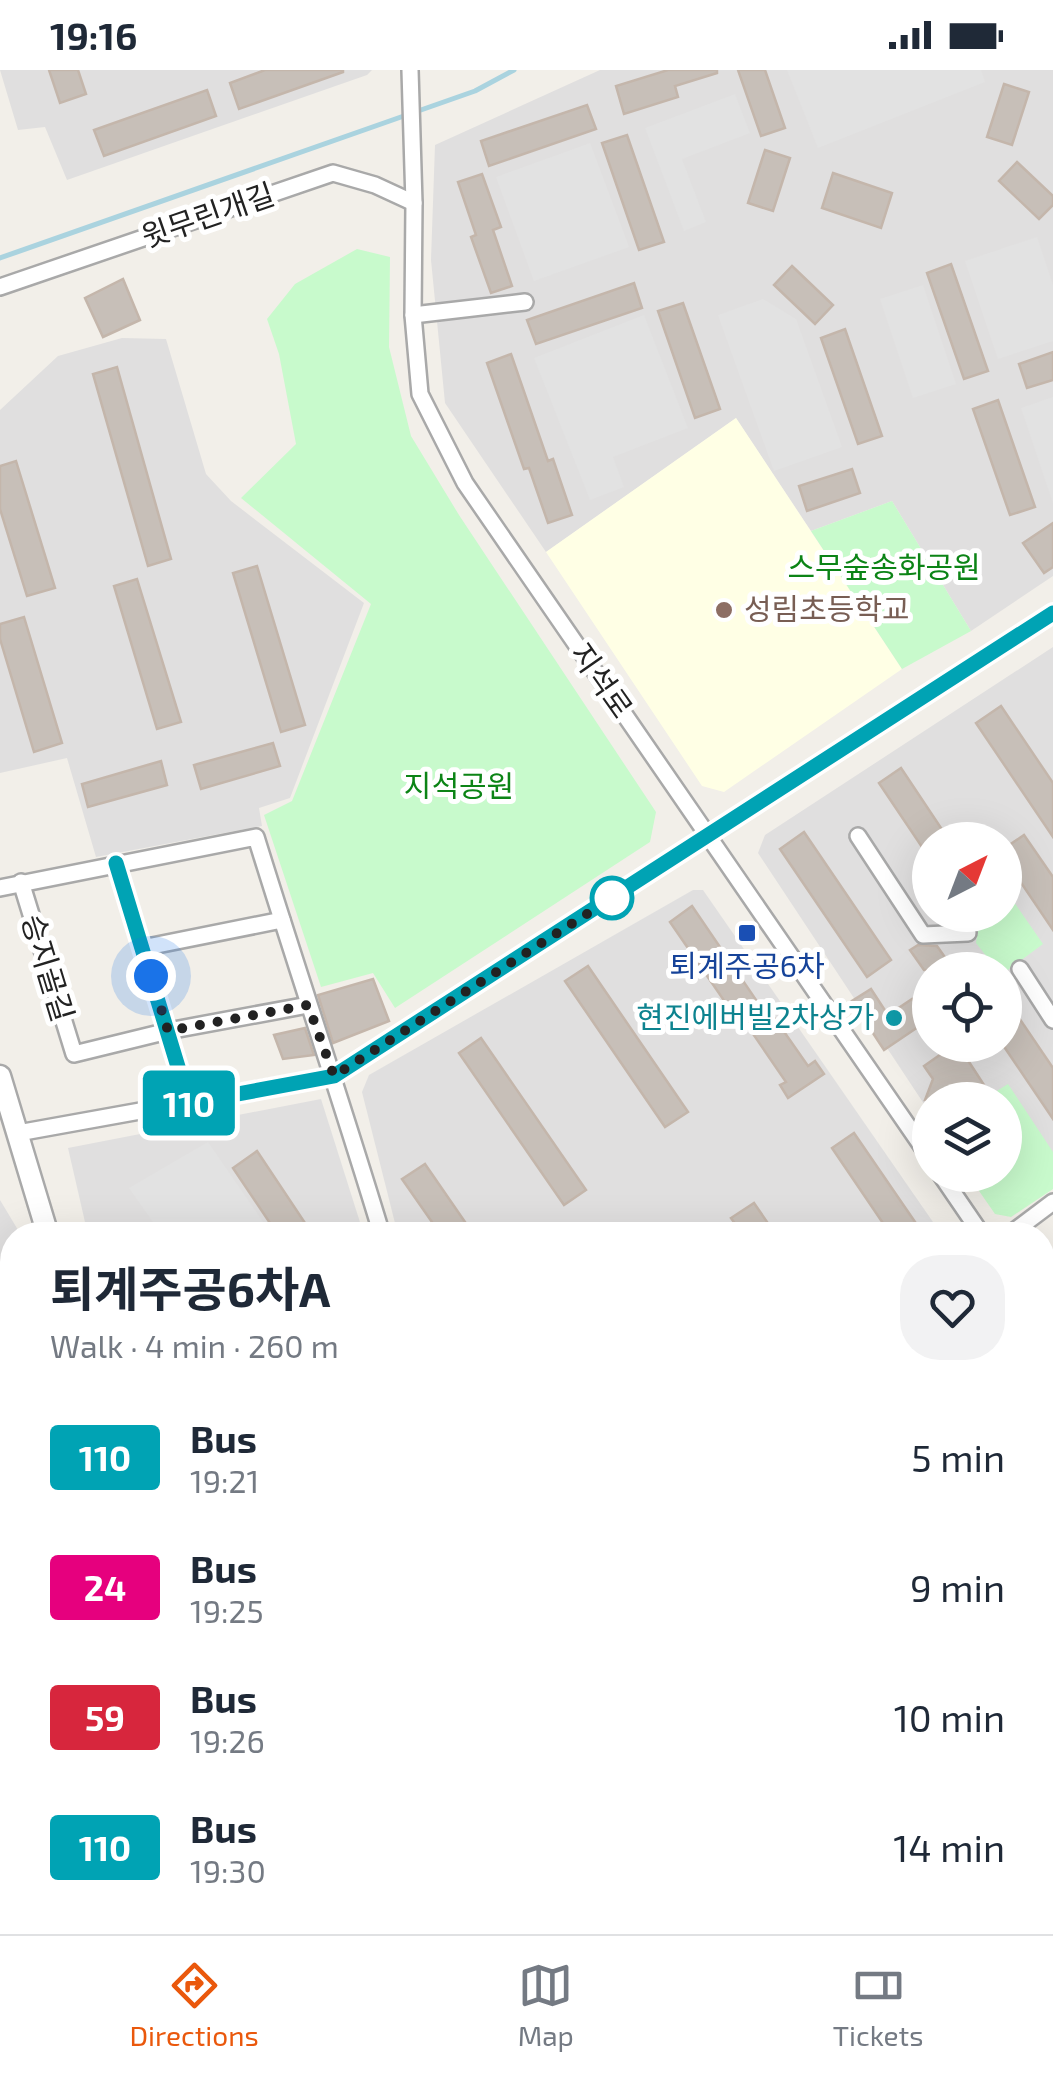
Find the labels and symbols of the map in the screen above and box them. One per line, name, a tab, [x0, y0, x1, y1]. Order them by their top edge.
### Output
street label: 윗무린개길	[136, 175, 278, 254]
park label: 스무숲송화공원	[787, 548, 981, 584]
place label: 성림초등학교	[744, 590, 910, 626]
marker: 성림초등학교	[713, 599, 735, 621]
street label: 지석로	[564, 636, 641, 724]
park label: 지석공원	[404, 767, 514, 803]
north arrow	[912, 822, 1022, 932]
unlabelled marker	[591, 877, 633, 919]
street label: 승지골길	[16, 909, 82, 1025]
marker: 퇴계주공6차	[736, 922, 758, 944]
place label: 퇴계주공6차	[669, 947, 825, 983]
your location	[126, 951, 176, 1001]
place label: 현진에버빌2차상가	[636, 998, 874, 1034]
marker: 현진에버빌2차상가	[883, 1007, 905, 1029]
line badge: 110	[132, 1070, 246, 1136]

